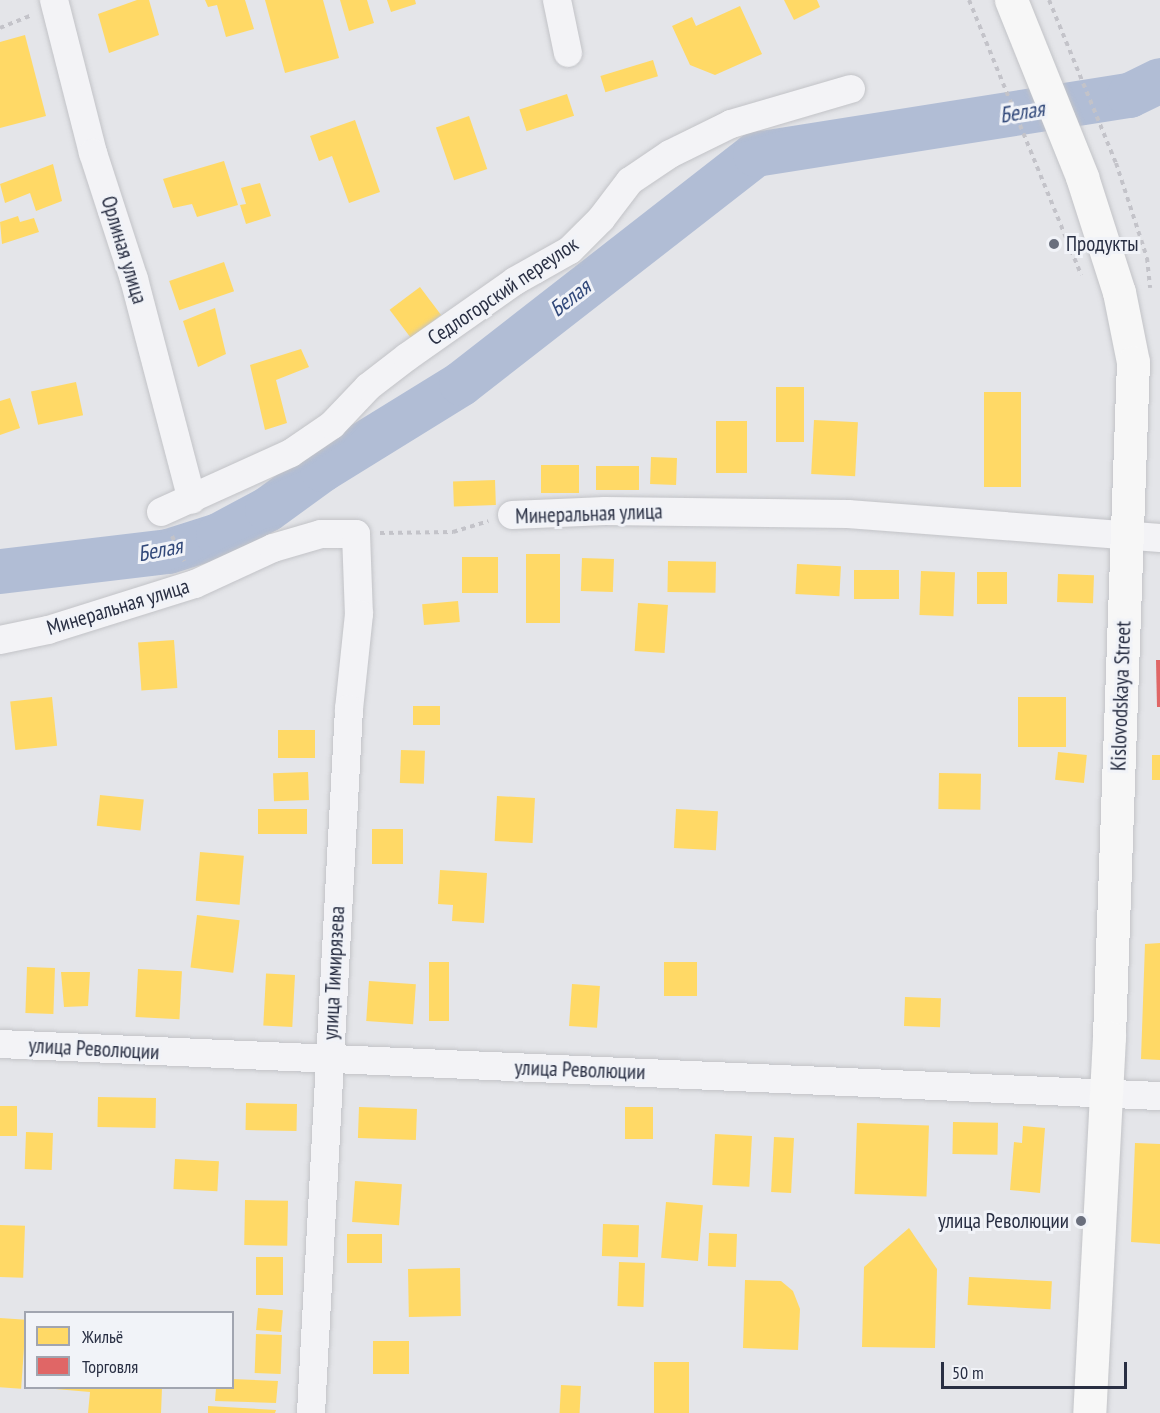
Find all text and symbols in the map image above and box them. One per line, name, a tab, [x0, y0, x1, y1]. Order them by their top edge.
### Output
water label: Белая	[998, 95, 1046, 129]
street label: Орлиная улица	[96, 193, 152, 307]
street label: Седлогорский переулок	[423, 231, 583, 351]
place label: Продукты	[1066, 231, 1139, 257]
marker: Продукты	[1047, 237, 1061, 251]
water label: Белая	[544, 274, 596, 322]
street label: Минеральная улица	[515, 499, 663, 529]
water label: Белая	[135, 533, 185, 567]
street label: Минеральная улица	[44, 573, 192, 641]
street label: Kislovodskaya Street	[1106, 621, 1136, 771]
street label: улица Тимирязева	[318, 905, 350, 1041]
street label: улица Революции	[28, 1033, 160, 1065]
street label: улица Революции	[514, 1055, 646, 1085]
place label: улица Революции	[938, 1208, 1069, 1234]
marker: улица Революции	[1074, 1214, 1088, 1228]
legend	[24, 1311, 234, 1389]
text: Жильё	[82, 1325, 123, 1348]
scale bar	[944, 1350, 1130, 1388]
text: Торговля	[82, 1355, 138, 1378]
text: 50 m	[952, 1361, 984, 1384]

